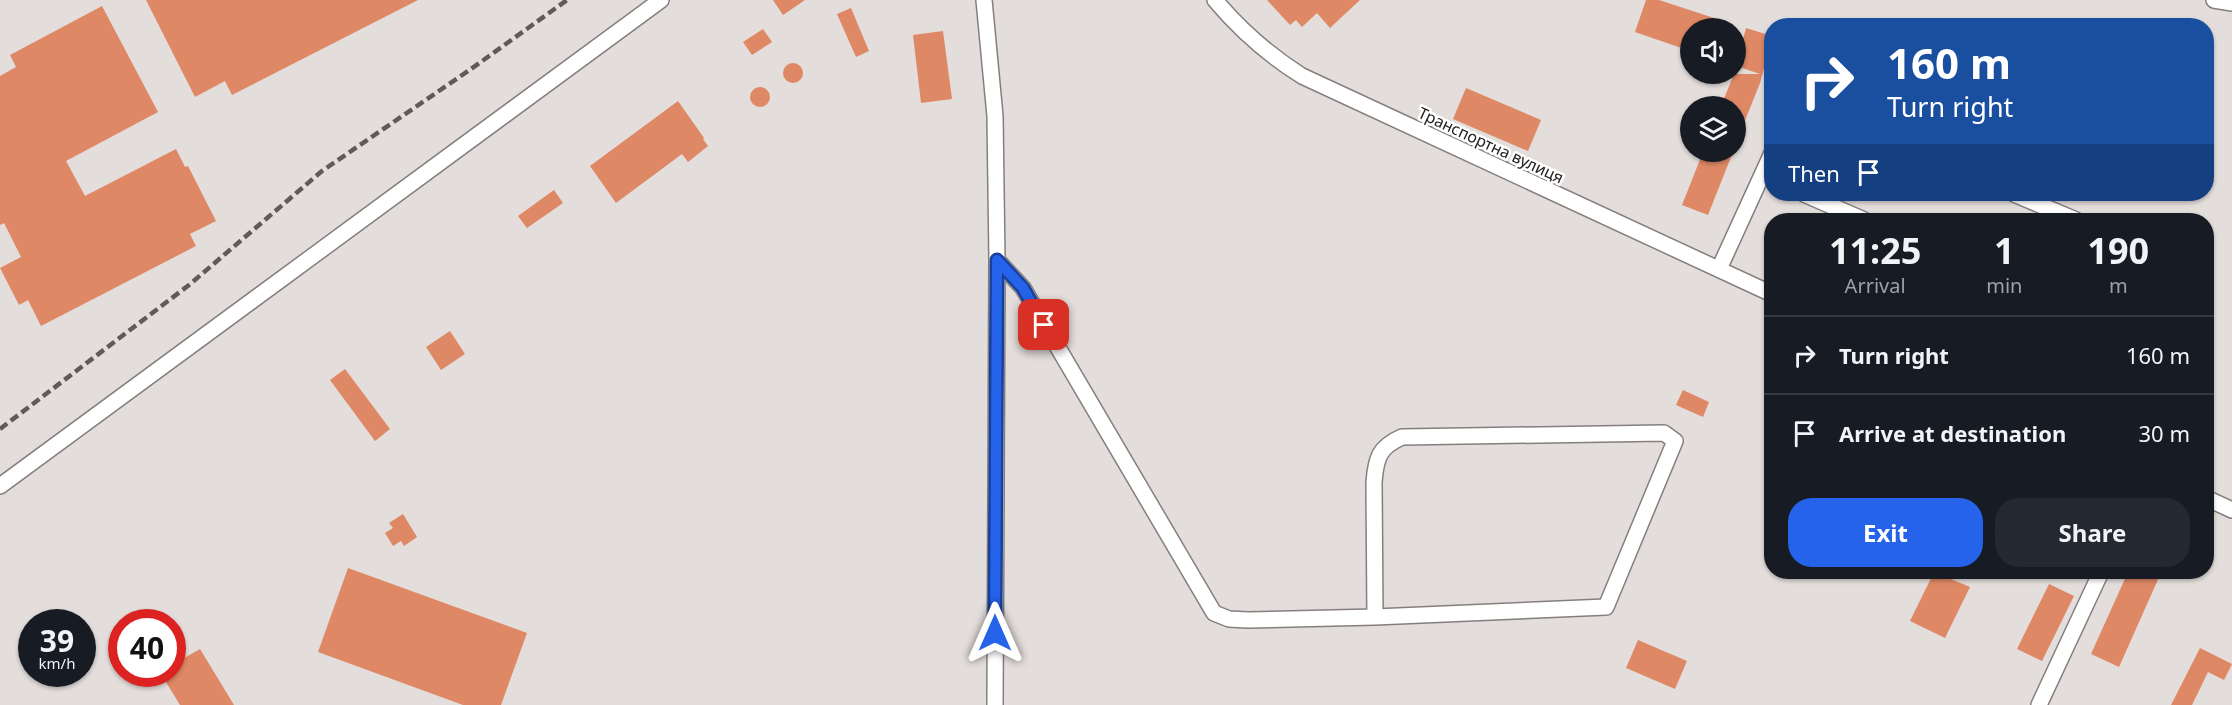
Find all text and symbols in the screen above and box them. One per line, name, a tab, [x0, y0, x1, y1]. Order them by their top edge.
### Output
map controls	[1680, 18, 1746, 162]
button: sound	[1680, 18, 1746, 84]
text: 160 m	[1887, 34, 2011, 91]
icon: right	[1788, 42, 1866, 120]
text: Turn right	[1887, 88, 2013, 125]
button: layers	[1680, 96, 1746, 162]
street label: Транспортна вулиця	[1415, 102, 1567, 188]
icon: arrive	[1852, 156, 1885, 189]
text: Then	[1788, 158, 1840, 188]
text: 11:25	[1829, 226, 1921, 275]
text: 1	[1994, 226, 2015, 275]
text: 190	[2087, 226, 2149, 275]
text: Arrival	[1845, 272, 1906, 299]
text: min	[1986, 272, 2022, 299]
text: m	[2109, 272, 2128, 299]
pin	[1018, 299, 1069, 350]
icon: arrive	[1027, 308, 1060, 341]
icon: right	[1788, 339, 1821, 372]
text: Turn right	[1839, 340, 1949, 370]
text: 160 m	[2126, 340, 2190, 370]
icon: arrive	[1788, 417, 1821, 450]
text: Arrive at destination	[1839, 418, 2066, 448]
text: 30 m	[2139, 418, 2190, 448]
button: Exit	[1788, 498, 1983, 567]
button: Share	[1995, 498, 2190, 567]
position arrow	[963, 601, 1027, 665]
speed limit sign: 40	[108, 609, 186, 687]
text: 39	[40, 620, 74, 661]
text: km/h	[39, 653, 75, 673]

